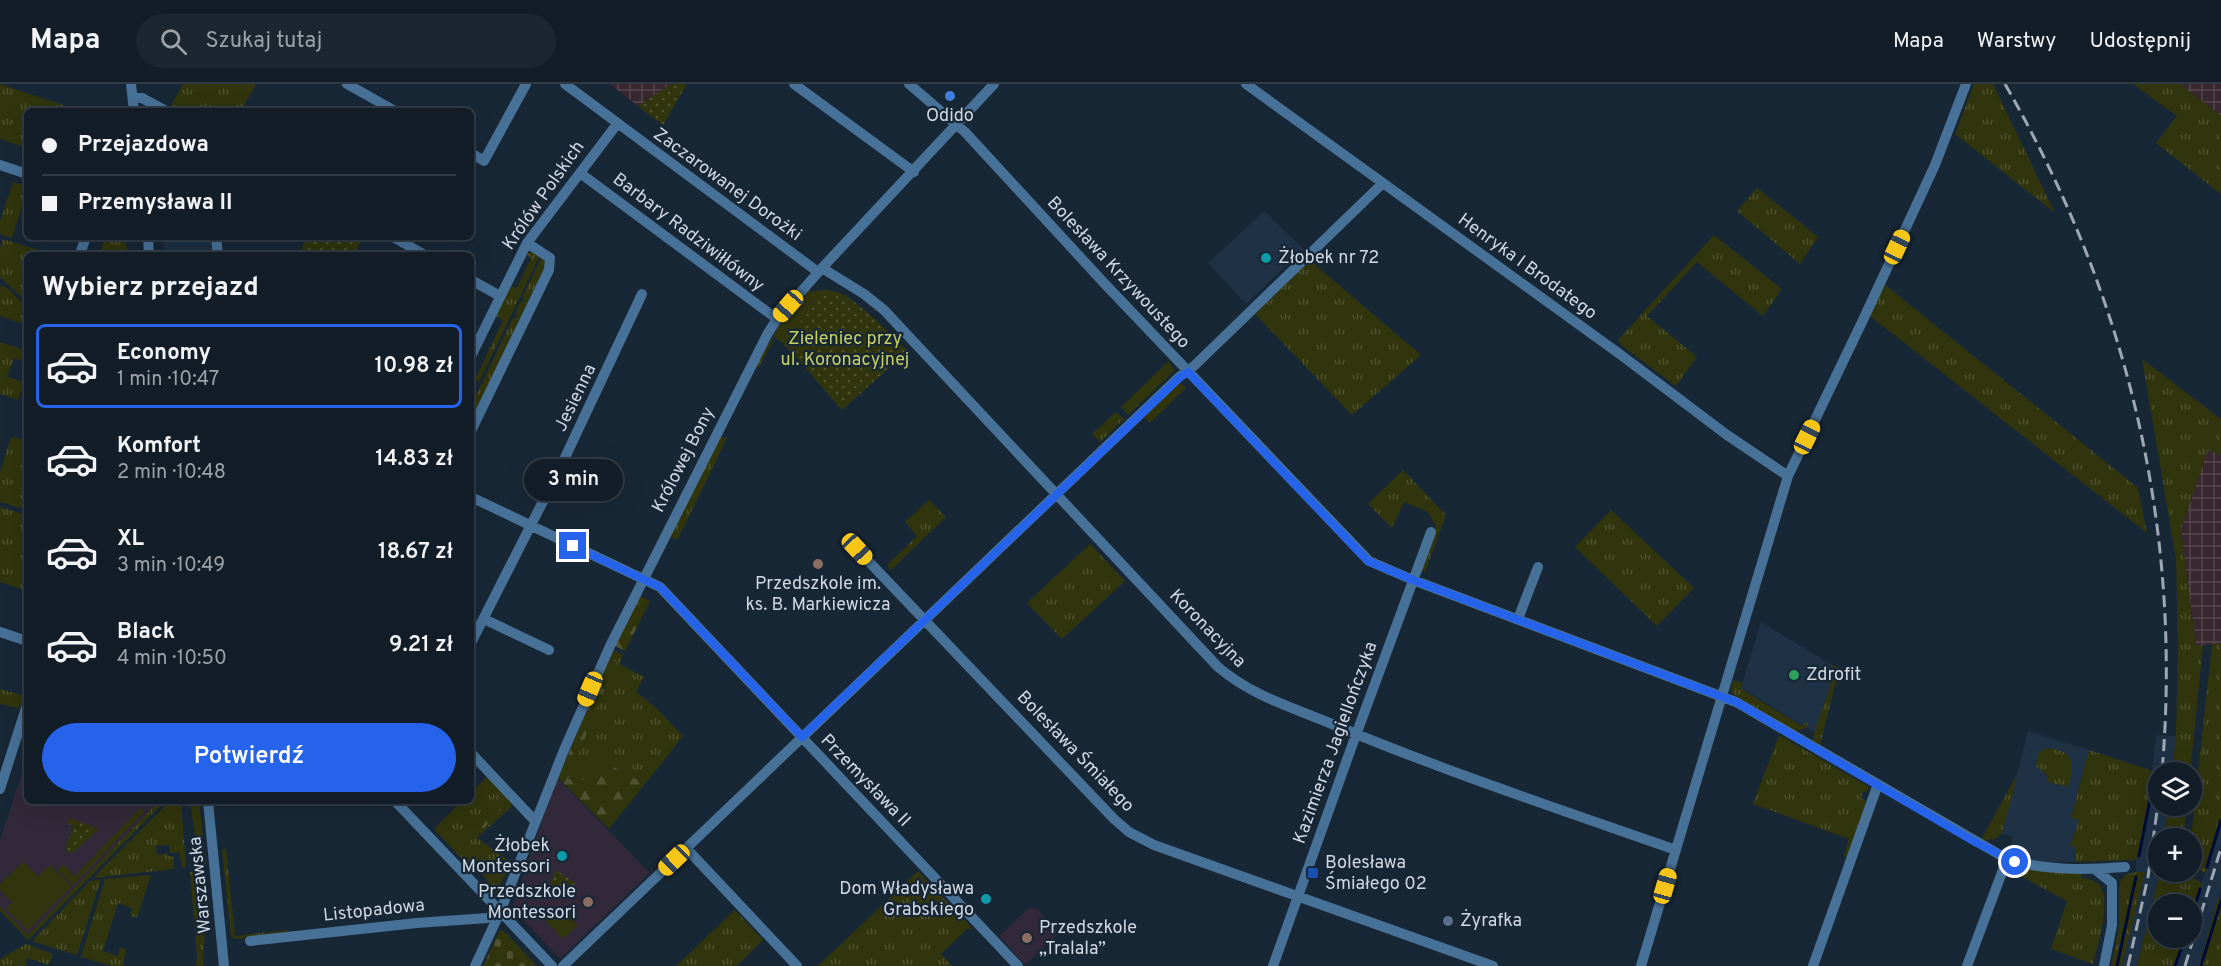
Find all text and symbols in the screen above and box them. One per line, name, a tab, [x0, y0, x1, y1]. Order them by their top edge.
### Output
search box	[136, 14, 556, 68]
text: Mapa	[30, 23, 100, 59]
icon: search	[157, 25, 190, 58]
text: Szukaj tutaj	[205, 28, 322, 55]
text: Mapa	[1893, 28, 1944, 55]
text: Warstwy	[1977, 28, 2056, 55]
text: Udostępnij	[2089, 28, 2191, 55]
marker: Odido	[943, 89, 957, 103]
place label: Odido	[926, 105, 974, 128]
street label: Zaczarowanej Dorożki	[648, 123, 806, 247]
text: Przejazdowa	[78, 132, 209, 159]
street label: Królów Polskich	[498, 137, 590, 255]
street label: Barbary Radziwiłłówny	[607, 168, 769, 298]
text: Przemysława II	[78, 190, 233, 217]
street label: Bolesława Krzywoustego	[1041, 192, 1195, 354]
street label: Henryka I Brodatego	[1453, 209, 1601, 325]
car	[1881, 227, 1913, 267]
place label: Żłobek nr 72	[1278, 245, 1379, 270]
marker: Żłobek nr 72	[1259, 251, 1273, 265]
text: Wybierz przejazd	[42, 271, 259, 305]
car	[769, 287, 807, 325]
park label: Zieleniec przy ul. Koronacyjnej	[781, 328, 909, 372]
icon: car	[45, 339, 99, 393]
text: Economy	[117, 340, 211, 367]
text: 10.98 zł	[374, 353, 453, 380]
street label: Jesienna	[550, 360, 602, 436]
text: 1 min · 10:47	[117, 367, 219, 393]
street label: Królowej Bony	[647, 403, 721, 517]
car	[1791, 417, 1823, 457]
icon: car	[45, 432, 99, 486]
text: Komfort	[117, 433, 201, 460]
text: 14.83 zł	[375, 446, 453, 473]
callout: 3 min	[524, 459, 622, 501]
text: 2 min · 10:48	[117, 460, 226, 486]
text: 3 min	[548, 467, 599, 493]
icon: car	[45, 525, 99, 579]
text: XL	[117, 526, 144, 553]
car	[838, 530, 876, 568]
route end	[559, 532, 586, 559]
text: 18.67 zł	[378, 539, 453, 566]
text: 3 min · 10:49	[117, 553, 225, 579]
marker: Przedszkole im. ks. B. Markiewicza	[811, 557, 825, 571]
place label: Przedszkole im. ks. B. Markiewicza	[746, 573, 890, 617]
street label: Koronacyjna	[1164, 585, 1250, 673]
icon: car	[45, 618, 99, 672]
text: Black	[117, 619, 175, 646]
text: 9.21 zł	[389, 632, 453, 659]
street label: Kazimierza Jagiellończyka	[1289, 639, 1383, 847]
text: 4 min · 10:50	[117, 646, 227, 672]
place label: Zdrofit	[1806, 664, 1861, 687]
marker: Zdrofit	[1787, 668, 1801, 682]
car	[575, 669, 605, 709]
street label: Bolesława Śmiałego	[1011, 685, 1140, 818]
button: Potwierdź	[42, 723, 456, 792]
street label: Przemysława II	[815, 730, 915, 832]
map controls	[2148, 762, 2202, 948]
button: layers	[2148, 762, 2202, 816]
button: +	[2148, 828, 2202, 882]
place label: Żłobek Montessori	[461, 833, 550, 879]
street label: Warszawska	[184, 835, 218, 935]
car	[655, 841, 693, 879]
route start	[2001, 848, 2028, 875]
marker: Żłobek Montessori	[555, 849, 569, 863]
place label: Bolesława Śmiałego 02	[1325, 852, 1427, 896]
marker: Bolesława Śmiałego 02	[1306, 866, 1320, 880]
car	[1651, 866, 1679, 906]
place label: Dom Władysława Grabskiego	[839, 878, 974, 922]
place label: Przedszkole Montessori	[478, 881, 576, 925]
marker: Dom Władysława Grabskiego	[979, 892, 993, 906]
street label: Listopadowa	[322, 894, 426, 928]
button: −	[2148, 894, 2202, 948]
marker: Przedszkole Montessori	[581, 895, 595, 909]
place label: Żyrafka	[1460, 908, 1522, 933]
marker: Żyrafka	[1441, 914, 1455, 928]
place label: Przedszkole „Tralala”	[1039, 917, 1137, 961]
marker: Przedszkole „Tralala”	[1020, 931, 1034, 945]

